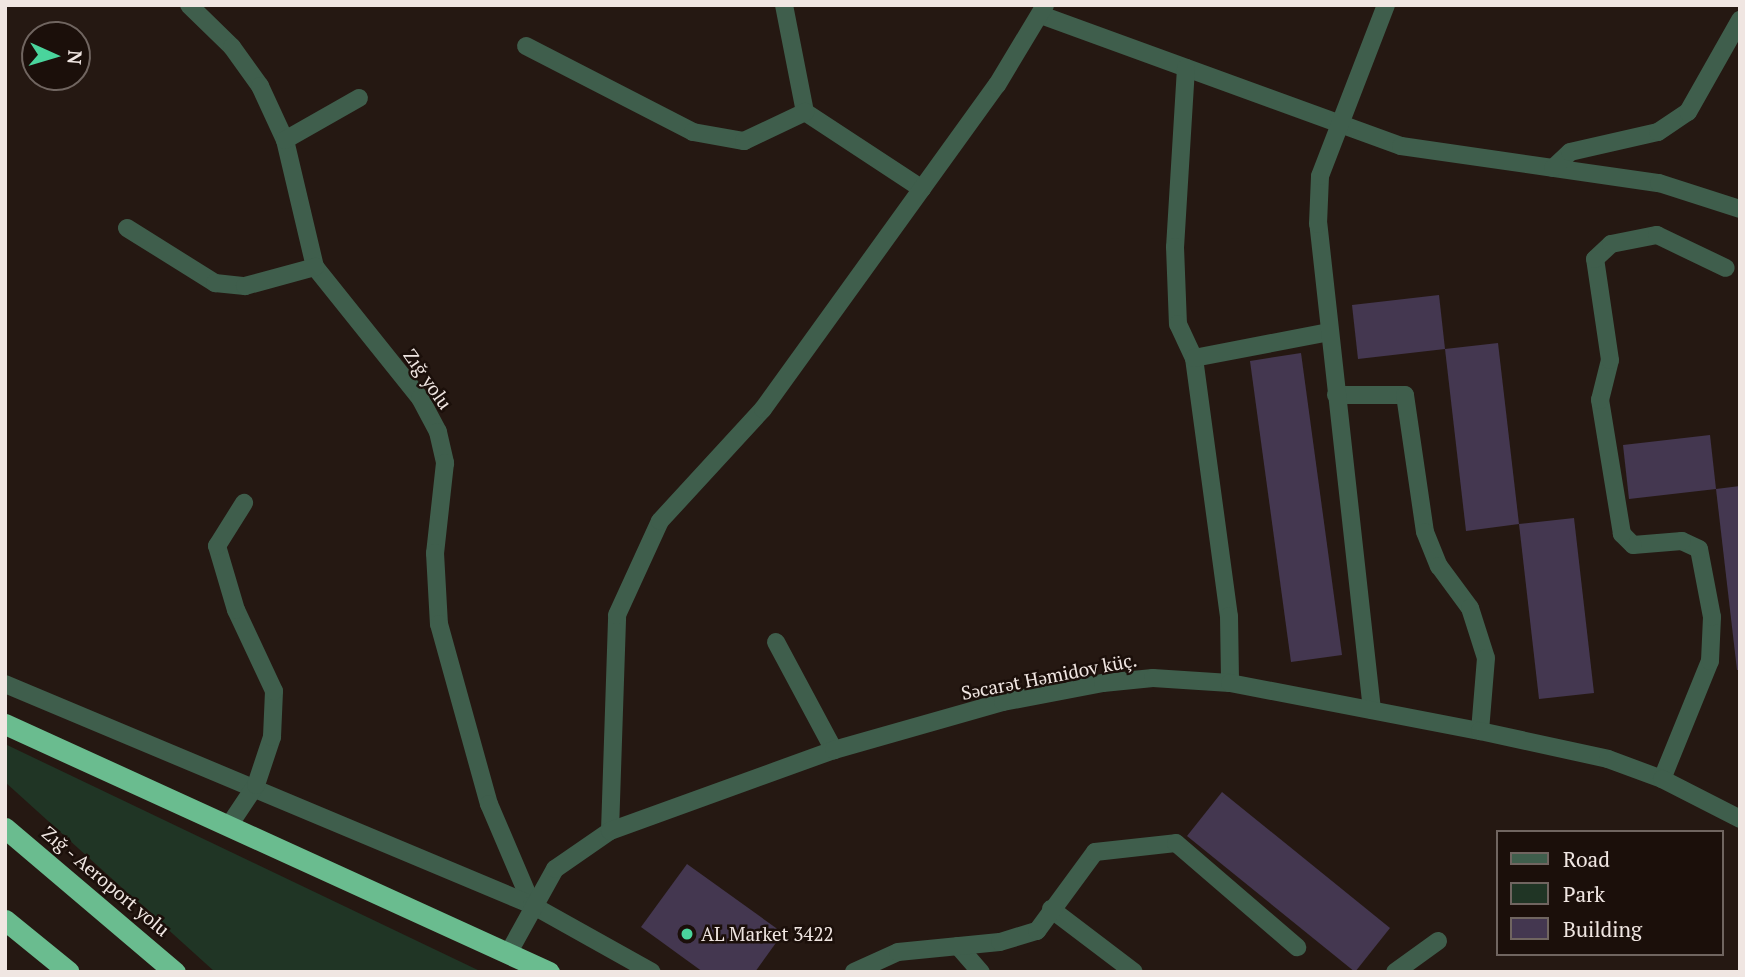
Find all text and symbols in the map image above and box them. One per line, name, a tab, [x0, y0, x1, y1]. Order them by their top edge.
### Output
north arrow	[21, 21, 91, 91]
text: N	[62, 49, 88, 65]
street label: Zığ yolu	[399, 344, 457, 414]
street label: Səcarət Həmidov küç.	[959, 648, 1139, 704]
street label: Zığ - Aeroport yolu	[37, 821, 175, 941]
legend	[1496, 830, 1724, 956]
text: Road	[1563, 845, 1610, 873]
text: Park	[1563, 880, 1605, 908]
text: Building	[1563, 915, 1642, 943]
place label: AL Market 3422	[701, 923, 834, 945]
marker: AL Market 3422	[679, 926, 695, 942]

